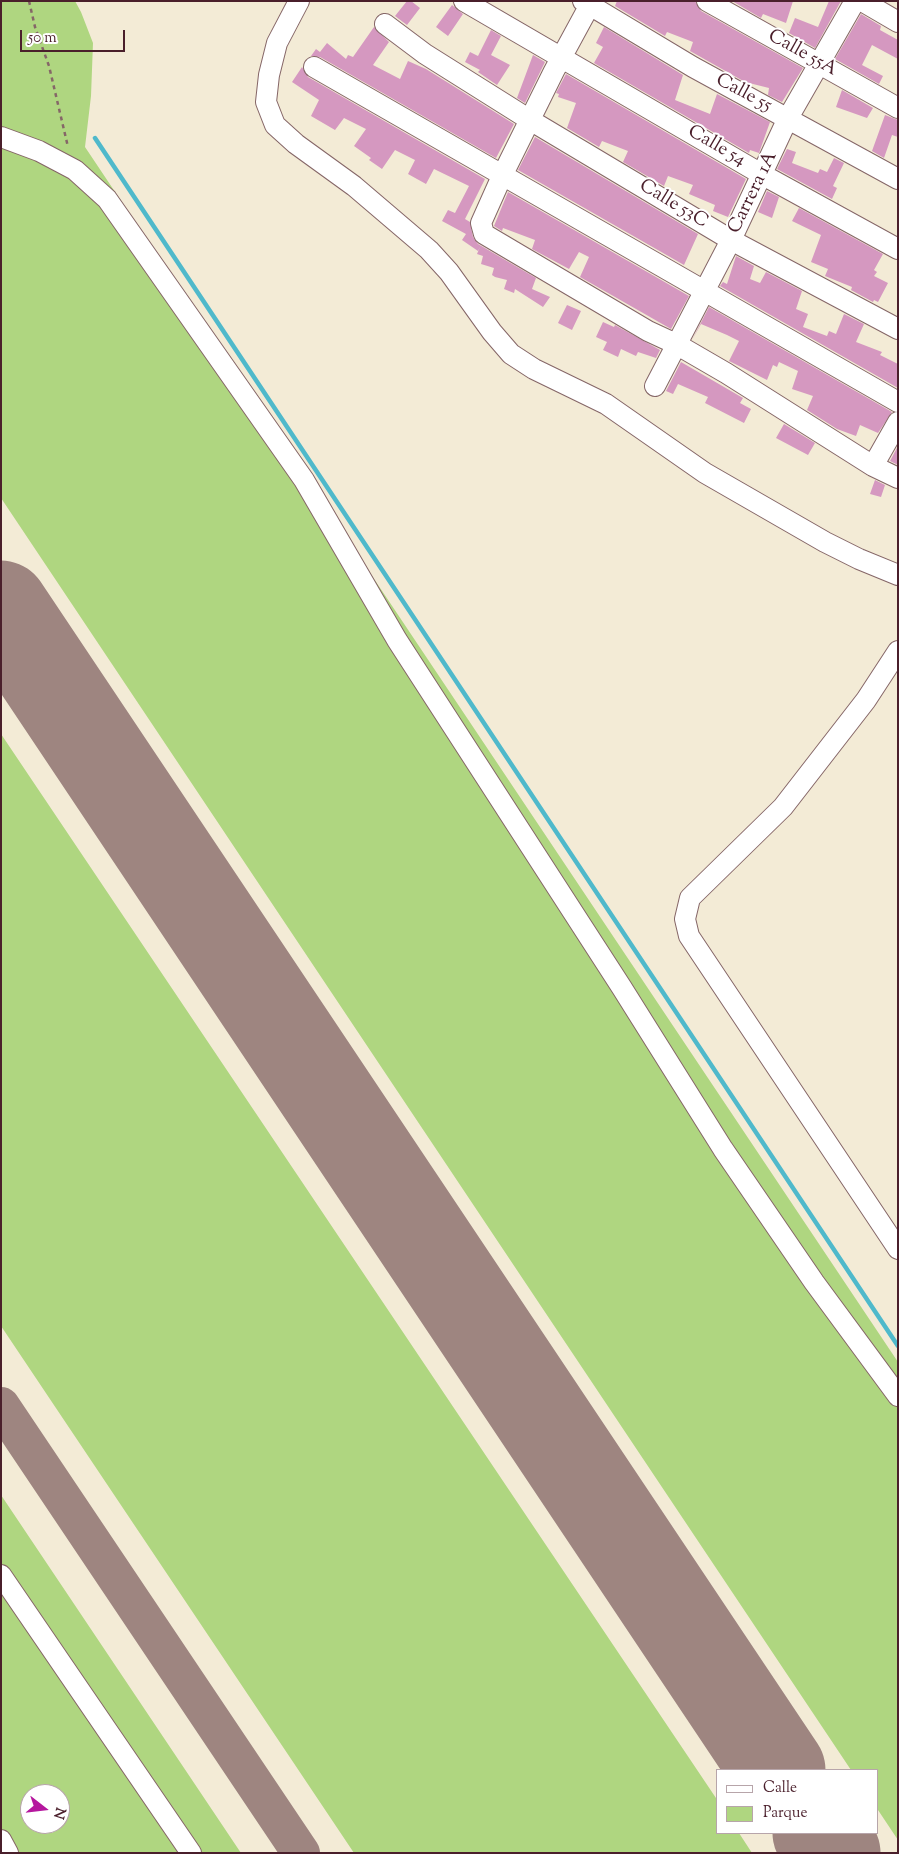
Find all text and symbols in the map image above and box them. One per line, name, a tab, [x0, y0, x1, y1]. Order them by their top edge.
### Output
scale bar	[22, 20, 128, 52]
street label: Calle 55A	[763, 26, 841, 82]
text: 50 m	[28, 28, 57, 49]
street label: Calle 55	[711, 70, 775, 118]
street label: Calle 54	[683, 121, 749, 173]
street label: Carrera 1A	[724, 148, 784, 238]
street label: Calle 53C	[634, 176, 712, 234]
legend	[716, 1769, 879, 1834]
text: Calle	[763, 1778, 797, 1799]
north arrow	[20, 1784, 70, 1834]
text: Parque	[763, 1803, 807, 1824]
text: N	[47, 1805, 70, 1821]

